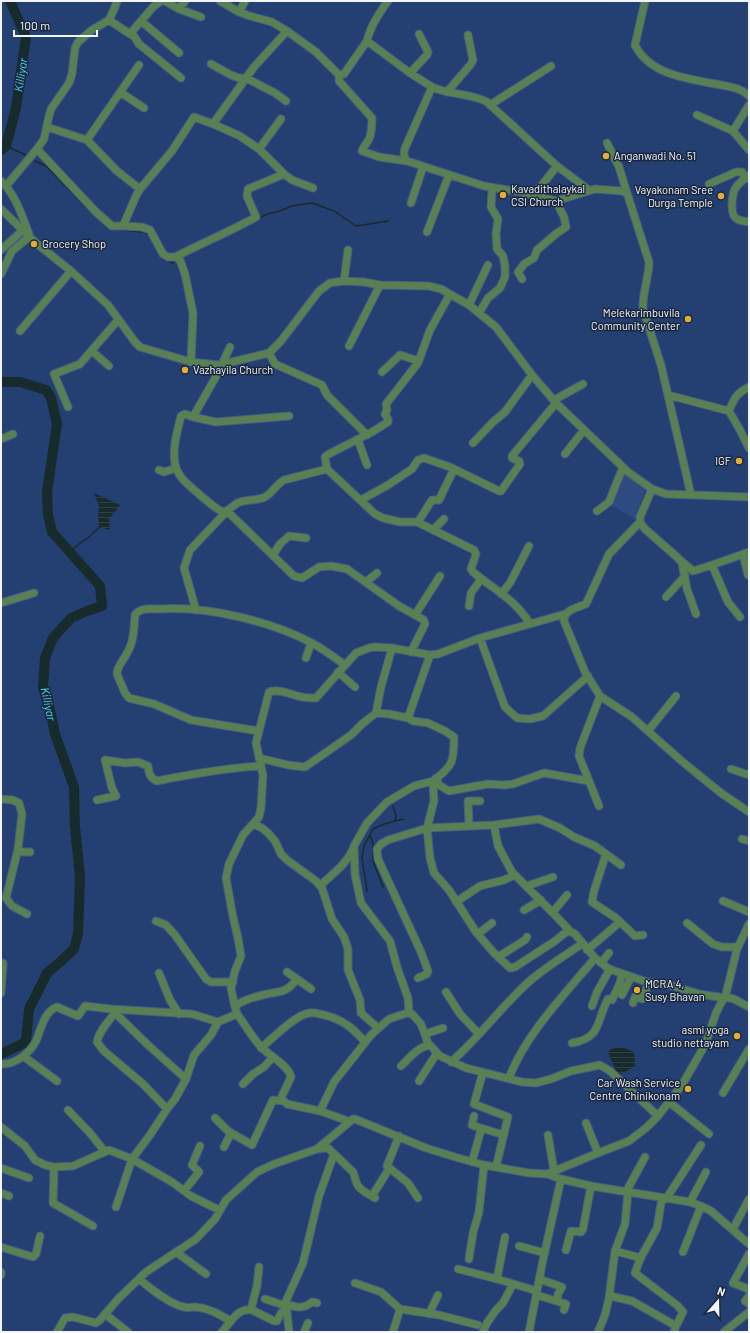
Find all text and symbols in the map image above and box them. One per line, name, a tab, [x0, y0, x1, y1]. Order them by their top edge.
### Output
scale bar	[14, 12, 97, 38]
text: 100 m	[20, 18, 50, 32]
water label: Killiyar	[10, 56, 30, 93]
place label: Anganwadi No. 51	[614, 149, 696, 162]
marker: Anganwadi No. 51	[601, 151, 611, 161]
place label: Kavadithalaykal CSI Church	[511, 182, 585, 208]
place label: Vayakonam Sree Durga Temple	[635, 183, 713, 209]
marker: Kavadithalaykal CSI Church	[498, 190, 508, 200]
marker: Vayakonam Sree Durga Temple	[716, 191, 726, 201]
place label: Grocery Shop	[42, 237, 106, 250]
marker: Grocery Shop	[29, 239, 39, 249]
place label: Melekarimbuvila Community Center	[591, 306, 680, 332]
marker: Melekarimbuvila Community Center	[683, 314, 693, 324]
place label: Vazhayila Church	[193, 363, 273, 376]
marker: Vazhayila Church	[180, 365, 190, 375]
place label: IGF	[715, 454, 731, 467]
marker: IGF	[734, 456, 744, 466]
water label: Killiyar	[39, 686, 60, 723]
place label: MCRA 4, Susy Bhavan	[645, 977, 705, 1003]
marker: MCRA 4, Susy Bhavan	[632, 985, 642, 995]
place label: asmi yoga studio nettayam	[652, 1023, 729, 1049]
marker: asmi yoga studio nettayam	[732, 1031, 742, 1041]
place label: Car Wash Service Centre Chinikonam	[589, 1076, 680, 1102]
marker: Car Wash Service Centre Chinikonam	[683, 1084, 693, 1094]
north arrow	[698, 1281, 738, 1321]
text: N	[716, 1284, 727, 1298]

